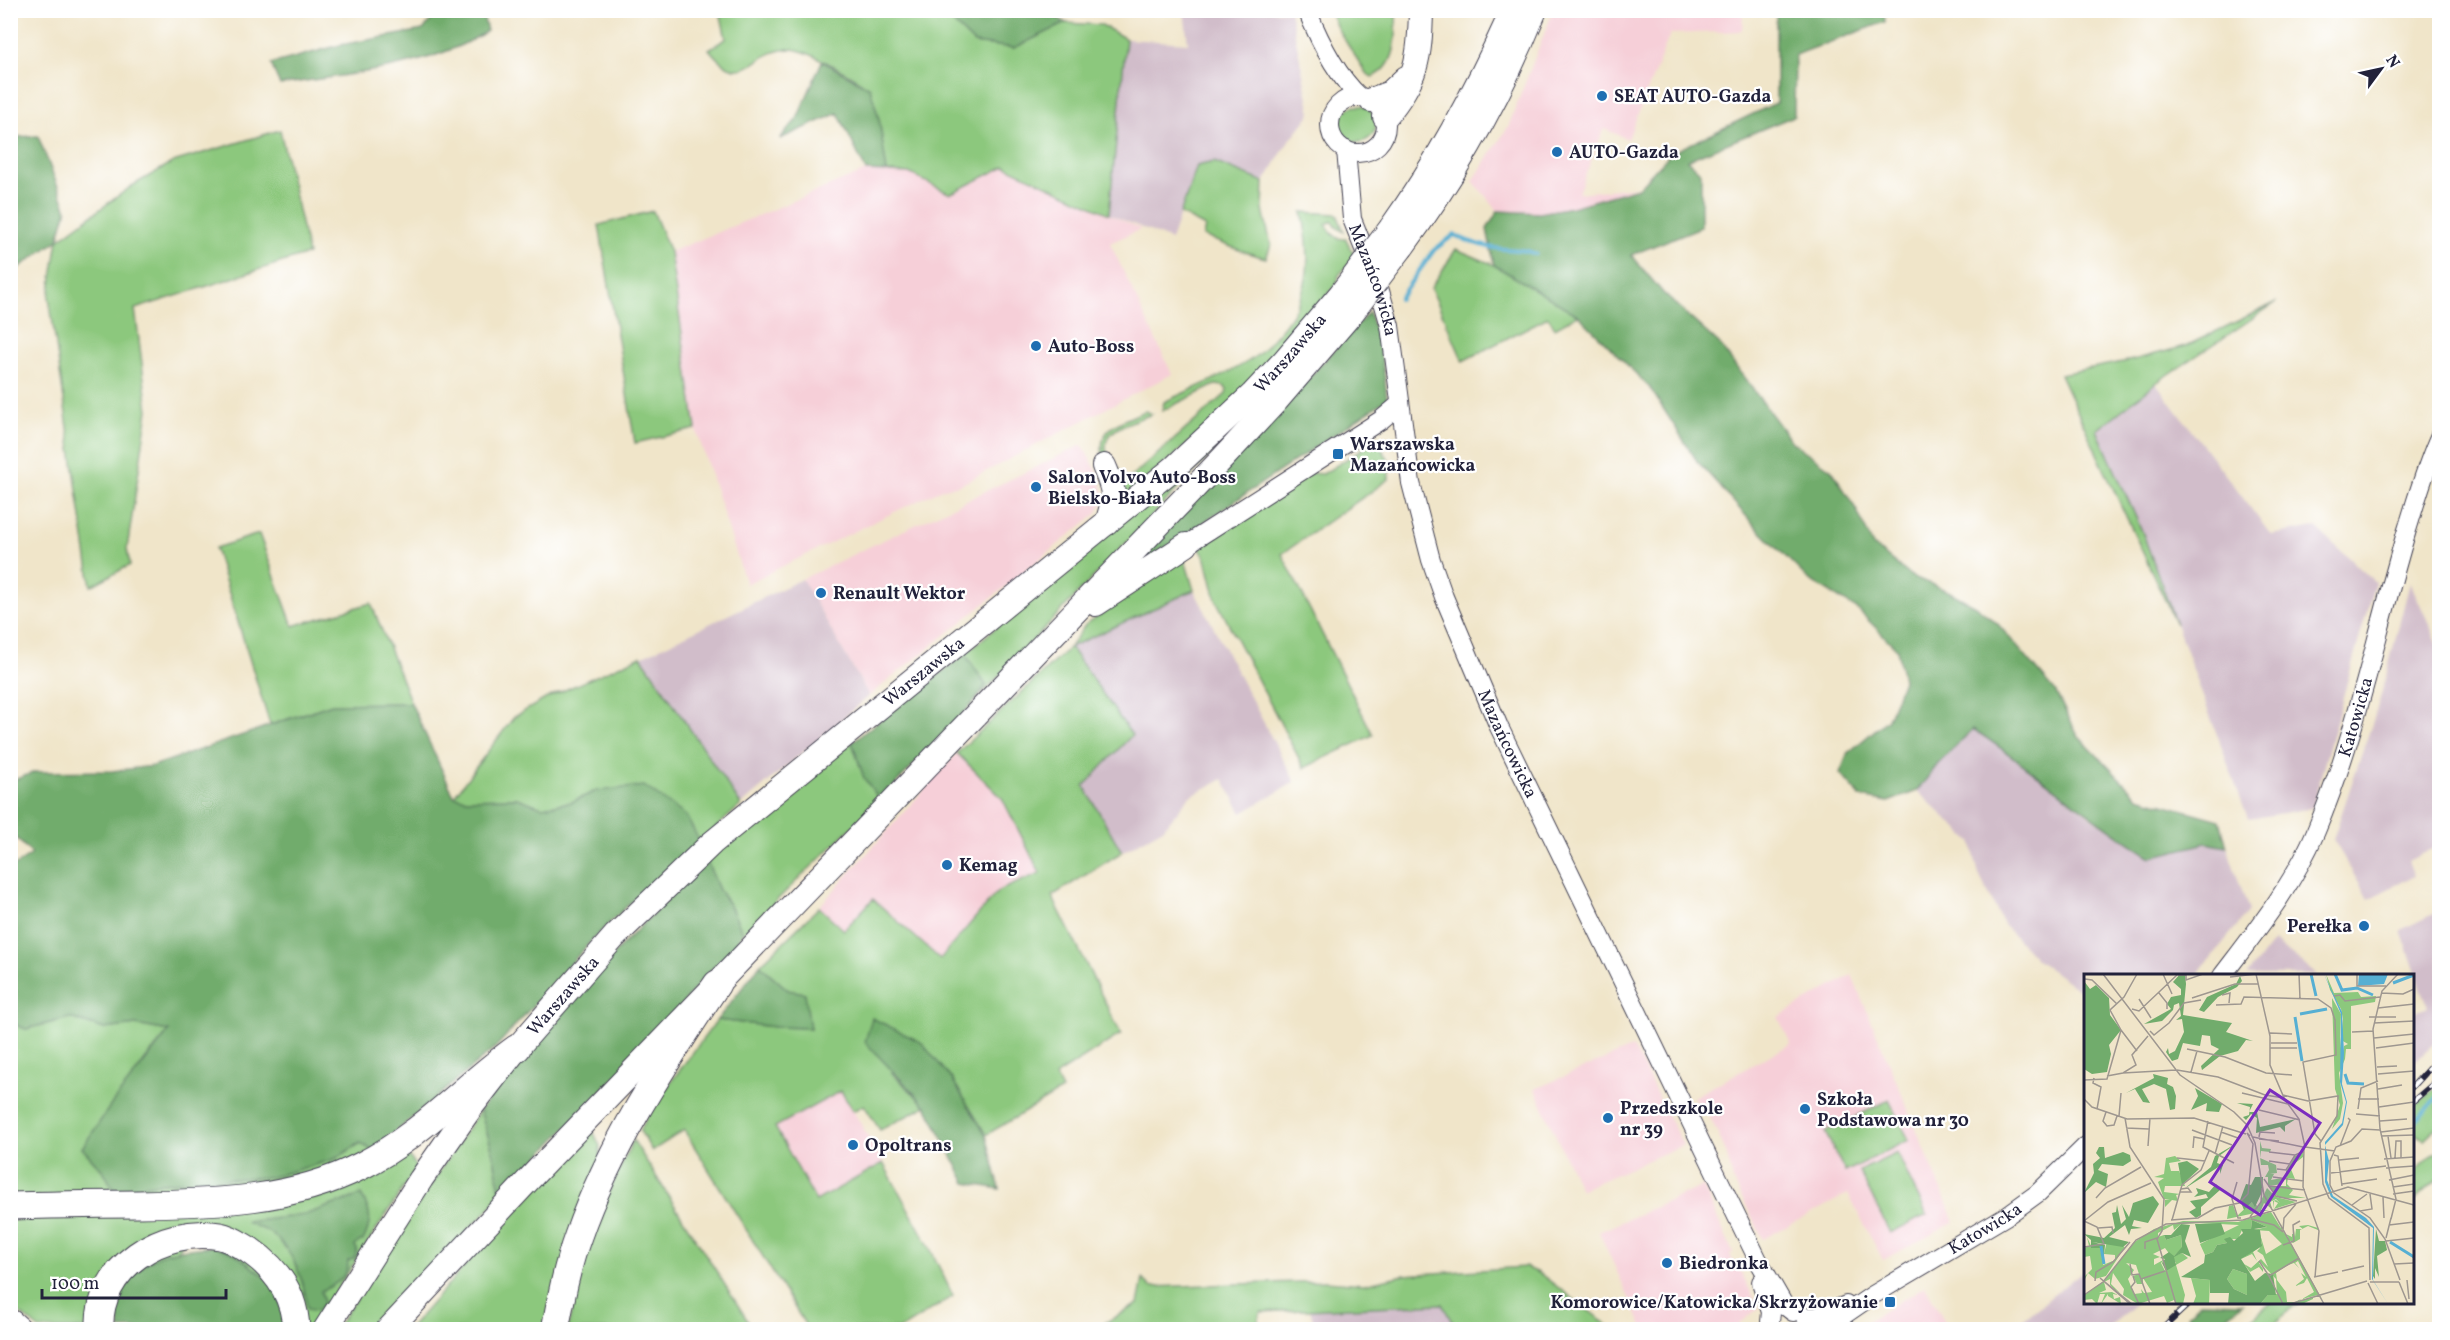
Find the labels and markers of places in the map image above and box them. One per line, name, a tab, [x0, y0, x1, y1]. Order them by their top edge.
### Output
place label: SEAT AUTO-Gazda	[1614, 85, 1772, 110]
marker: SEAT AUTO-Gazda	[1595, 89, 1609, 103]
place label: AUTO-Gazda	[1569, 141, 1679, 166]
marker: AUTO-Gazda	[1550, 145, 1564, 159]
place label: Auto-Boss	[1048, 335, 1134, 360]
marker: Auto-Boss	[1029, 339, 1043, 353]
place label: Warszawska Mazańcowicka	[1350, 433, 1476, 479]
marker: Warszawska Mazańcowicka	[1331, 447, 1345, 461]
place label: Salon Volvo Auto-Boss Bielsko-Biała	[1048, 466, 1236, 512]
marker: Salon Volvo Auto-Boss Bielsko-Biała	[1029, 480, 1043, 494]
place label: Renault Wektor	[833, 582, 966, 607]
marker: Renault Wektor	[814, 586, 828, 600]
place label: Kemag	[959, 854, 1018, 879]
marker: Kemag	[940, 858, 954, 872]
place label: Perełka	[2287, 915, 2352, 940]
marker: Perełka	[2357, 919, 2371, 933]
place label: Szkoła Podstawowa nr 30	[1817, 1088, 1969, 1134]
place label: Przedszkole nr 39	[1620, 1097, 1723, 1143]
marker: Szkoła Podstawowa nr 30	[1798, 1102, 1812, 1116]
marker: Przedszkole nr 39	[1601, 1111, 1615, 1125]
place label: Opoltrans	[865, 1134, 951, 1159]
marker: Opoltrans	[846, 1138, 860, 1152]
place label: Biedronka	[1679, 1252, 1769, 1277]
marker: Biedronka	[1660, 1256, 1674, 1270]
place label: Komorowice/Katowicka/Skrzyżowanie	[1550, 1291, 1878, 1316]
marker: Komorowice/Katowicka/Skrzyżowanie	[1883, 1295, 1897, 1309]

